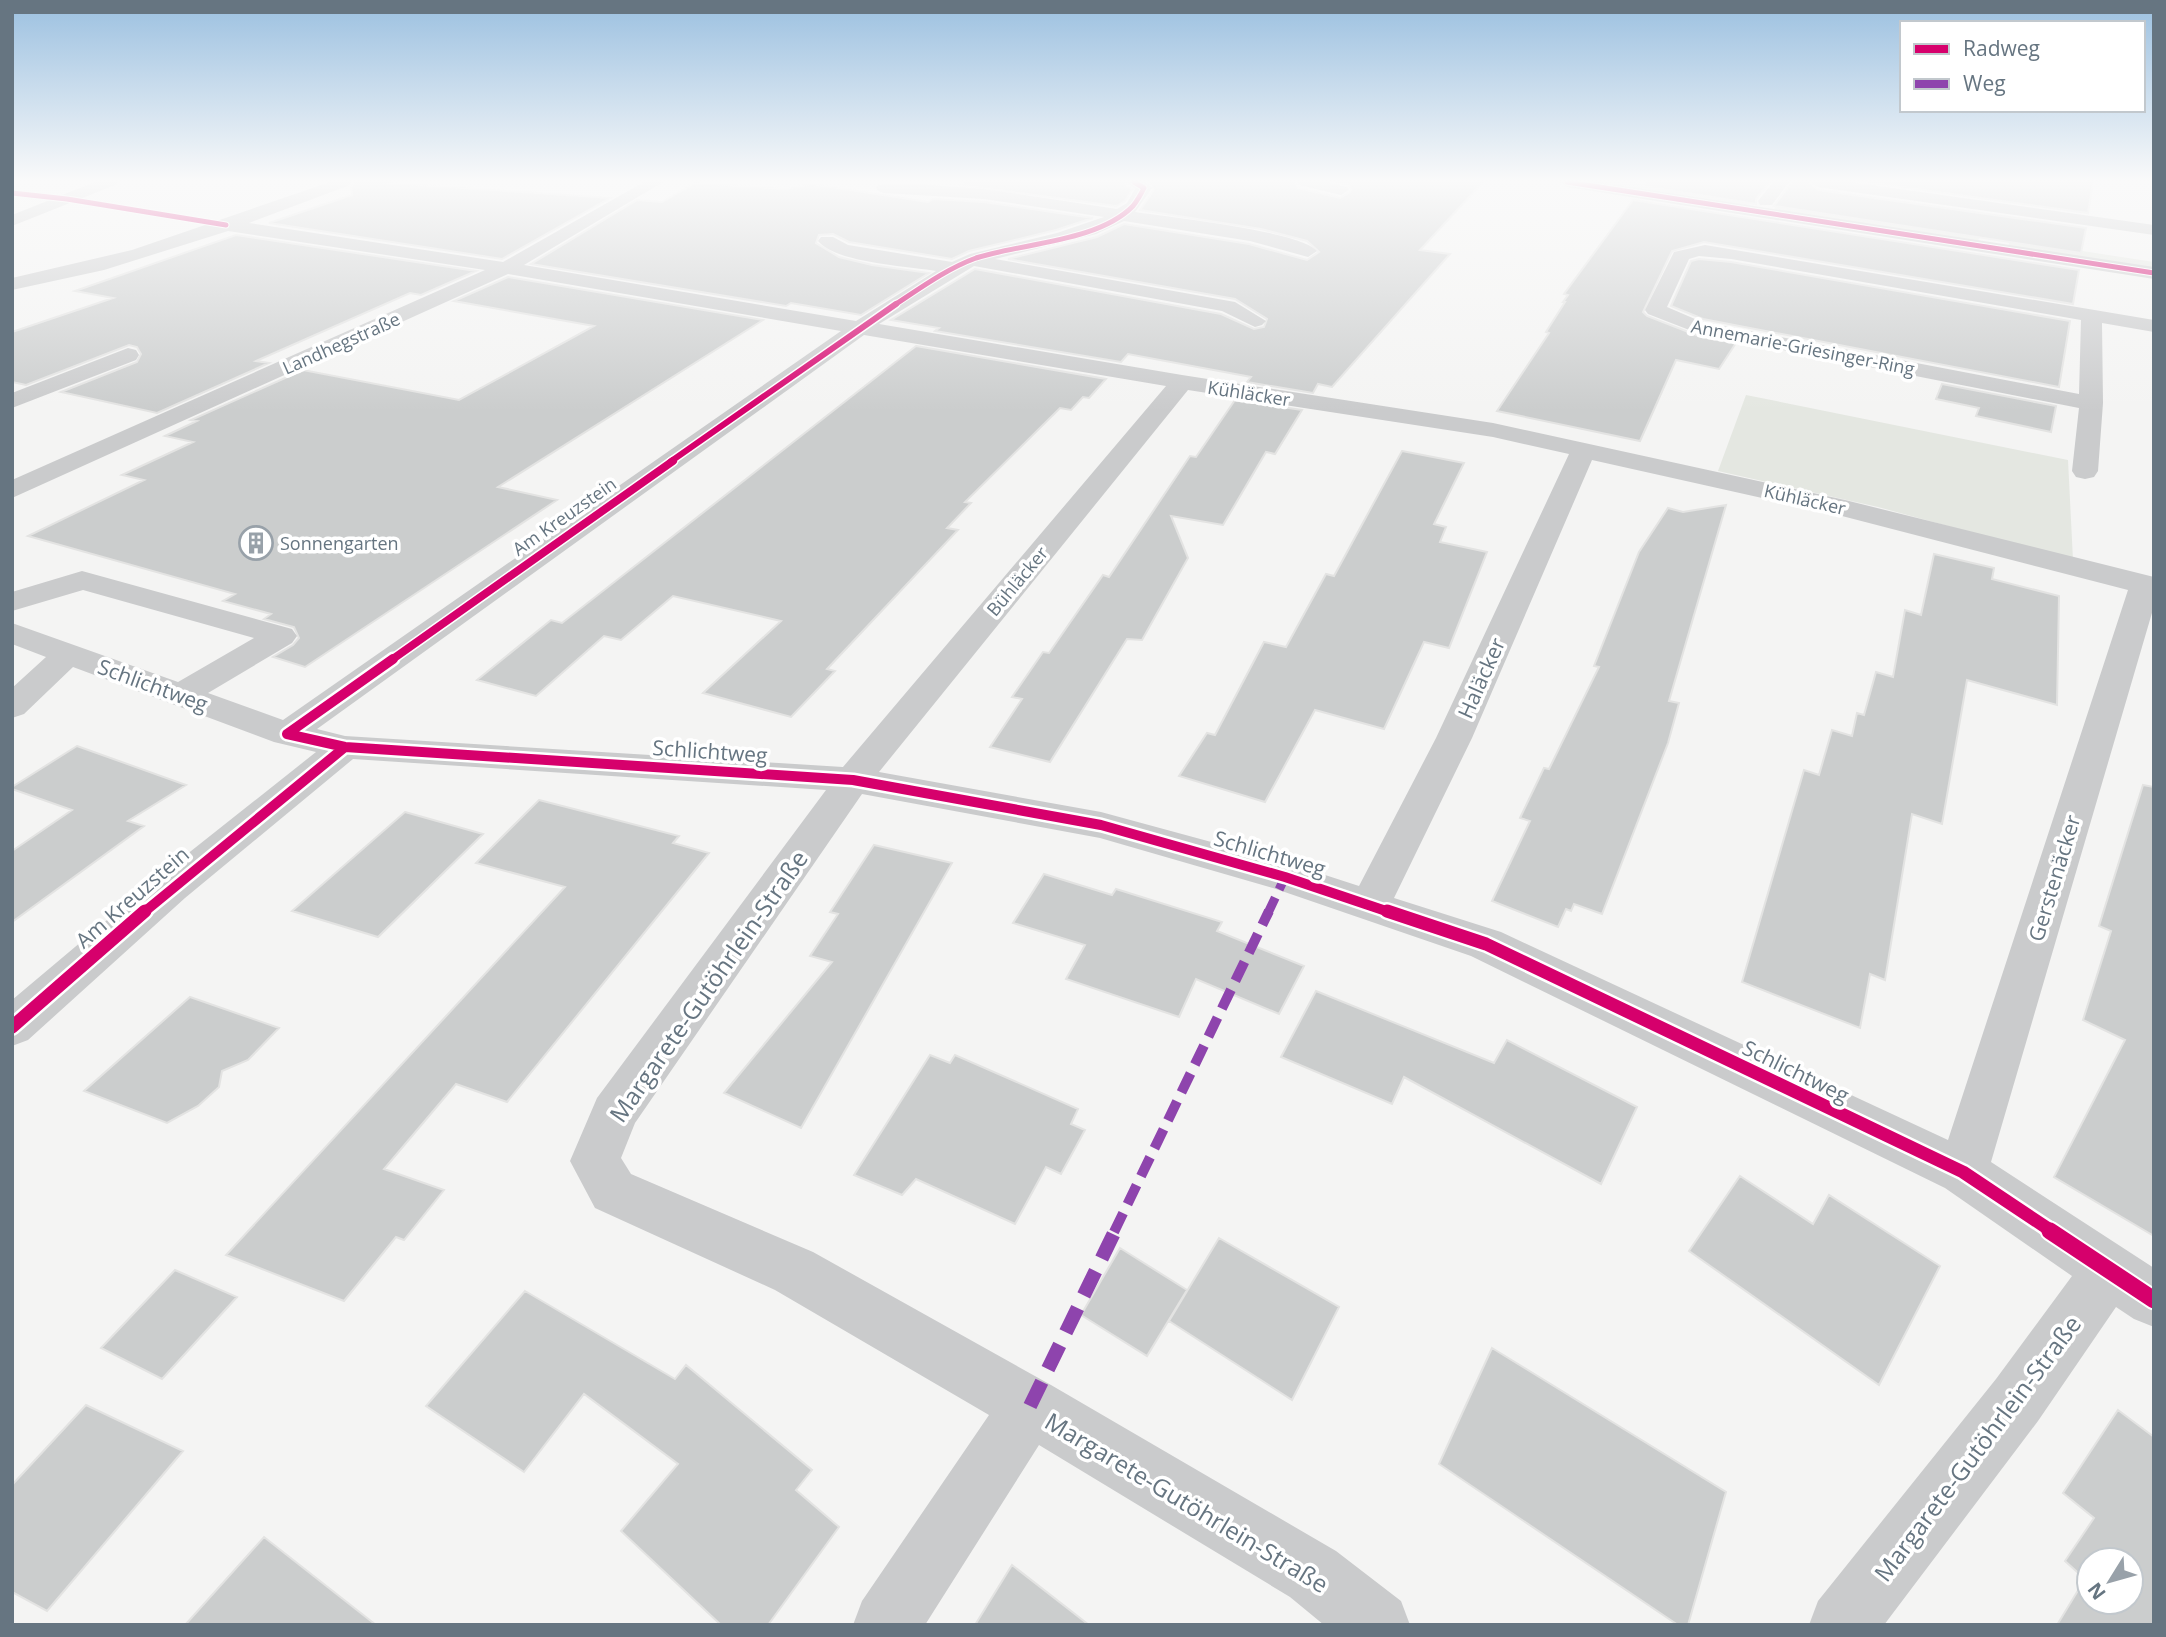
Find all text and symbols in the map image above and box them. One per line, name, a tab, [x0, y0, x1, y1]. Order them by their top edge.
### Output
legend	[1900, 21, 2145, 112]
text: Radweg	[1963, 34, 2040, 62]
text: Weg	[1963, 69, 2006, 97]
street label: Landhegstraße	[279, 306, 403, 380]
street label: Annemarie-Griesinger-Ring	[1689, 314, 1917, 380]
street label: Kühläcker	[1206, 375, 1293, 411]
street label: Am Kreuzstein	[507, 471, 621, 561]
street label: Kühläcker	[1762, 478, 1849, 520]
building icon: Sonnengarten	[237, 524, 275, 562]
place label: Sonnengarten	[280, 531, 399, 555]
street label: Bühläcker	[981, 541, 1054, 621]
street label: Haläcker	[1451, 633, 1511, 723]
street label: Schlichtweg	[94, 652, 212, 718]
street label: Schlichtweg	[652, 733, 768, 769]
street label: Gerstenäcker	[2021, 811, 2087, 945]
street label: Schlichtweg	[1211, 824, 1329, 882]
street label: Am Kreuzstein	[69, 840, 195, 954]
street label: Margarete-Gutöhrlein-Straße	[601, 843, 815, 1129]
street label: Schlichtweg	[1738, 1033, 1854, 1109]
street label: Margarete-Gutöhrlein-Straße	[1866, 1308, 2088, 1588]
street label: Margarete-Gutöhrlein-Straße	[1039, 1404, 1335, 1600]
north arrow	[2075, 1546, 2145, 1616]
text: N	[2081, 1577, 2111, 1605]

